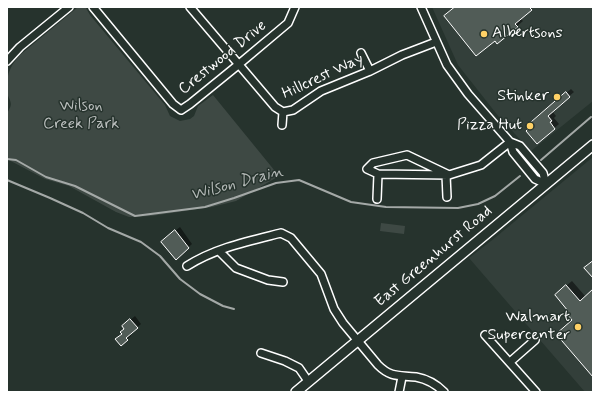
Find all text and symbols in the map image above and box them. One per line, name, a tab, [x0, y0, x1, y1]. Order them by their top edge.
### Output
street label: Crestwood Drive	[175, 17, 271, 99]
place label: Albertsons	[492, 24, 563, 44]
marker: Albertsons	[479, 29, 489, 39]
street label: Hillcrest Way	[279, 50, 367, 104]
place label: Stinker	[497, 87, 549, 107]
marker: Stinker	[552, 92, 562, 102]
park label: Wilson Creek Park	[43, 97, 119, 135]
place label: Pizza Hut	[457, 116, 522, 136]
marker: Pizza Hut	[525, 121, 535, 131]
water label: Wilson Drain	[188, 162, 286, 206]
street label: East Greenhurst Road	[371, 202, 497, 312]
place label: Walmart Supercenter	[488, 308, 570, 346]
marker: Walmart Supercenter	[573, 322, 583, 332]

